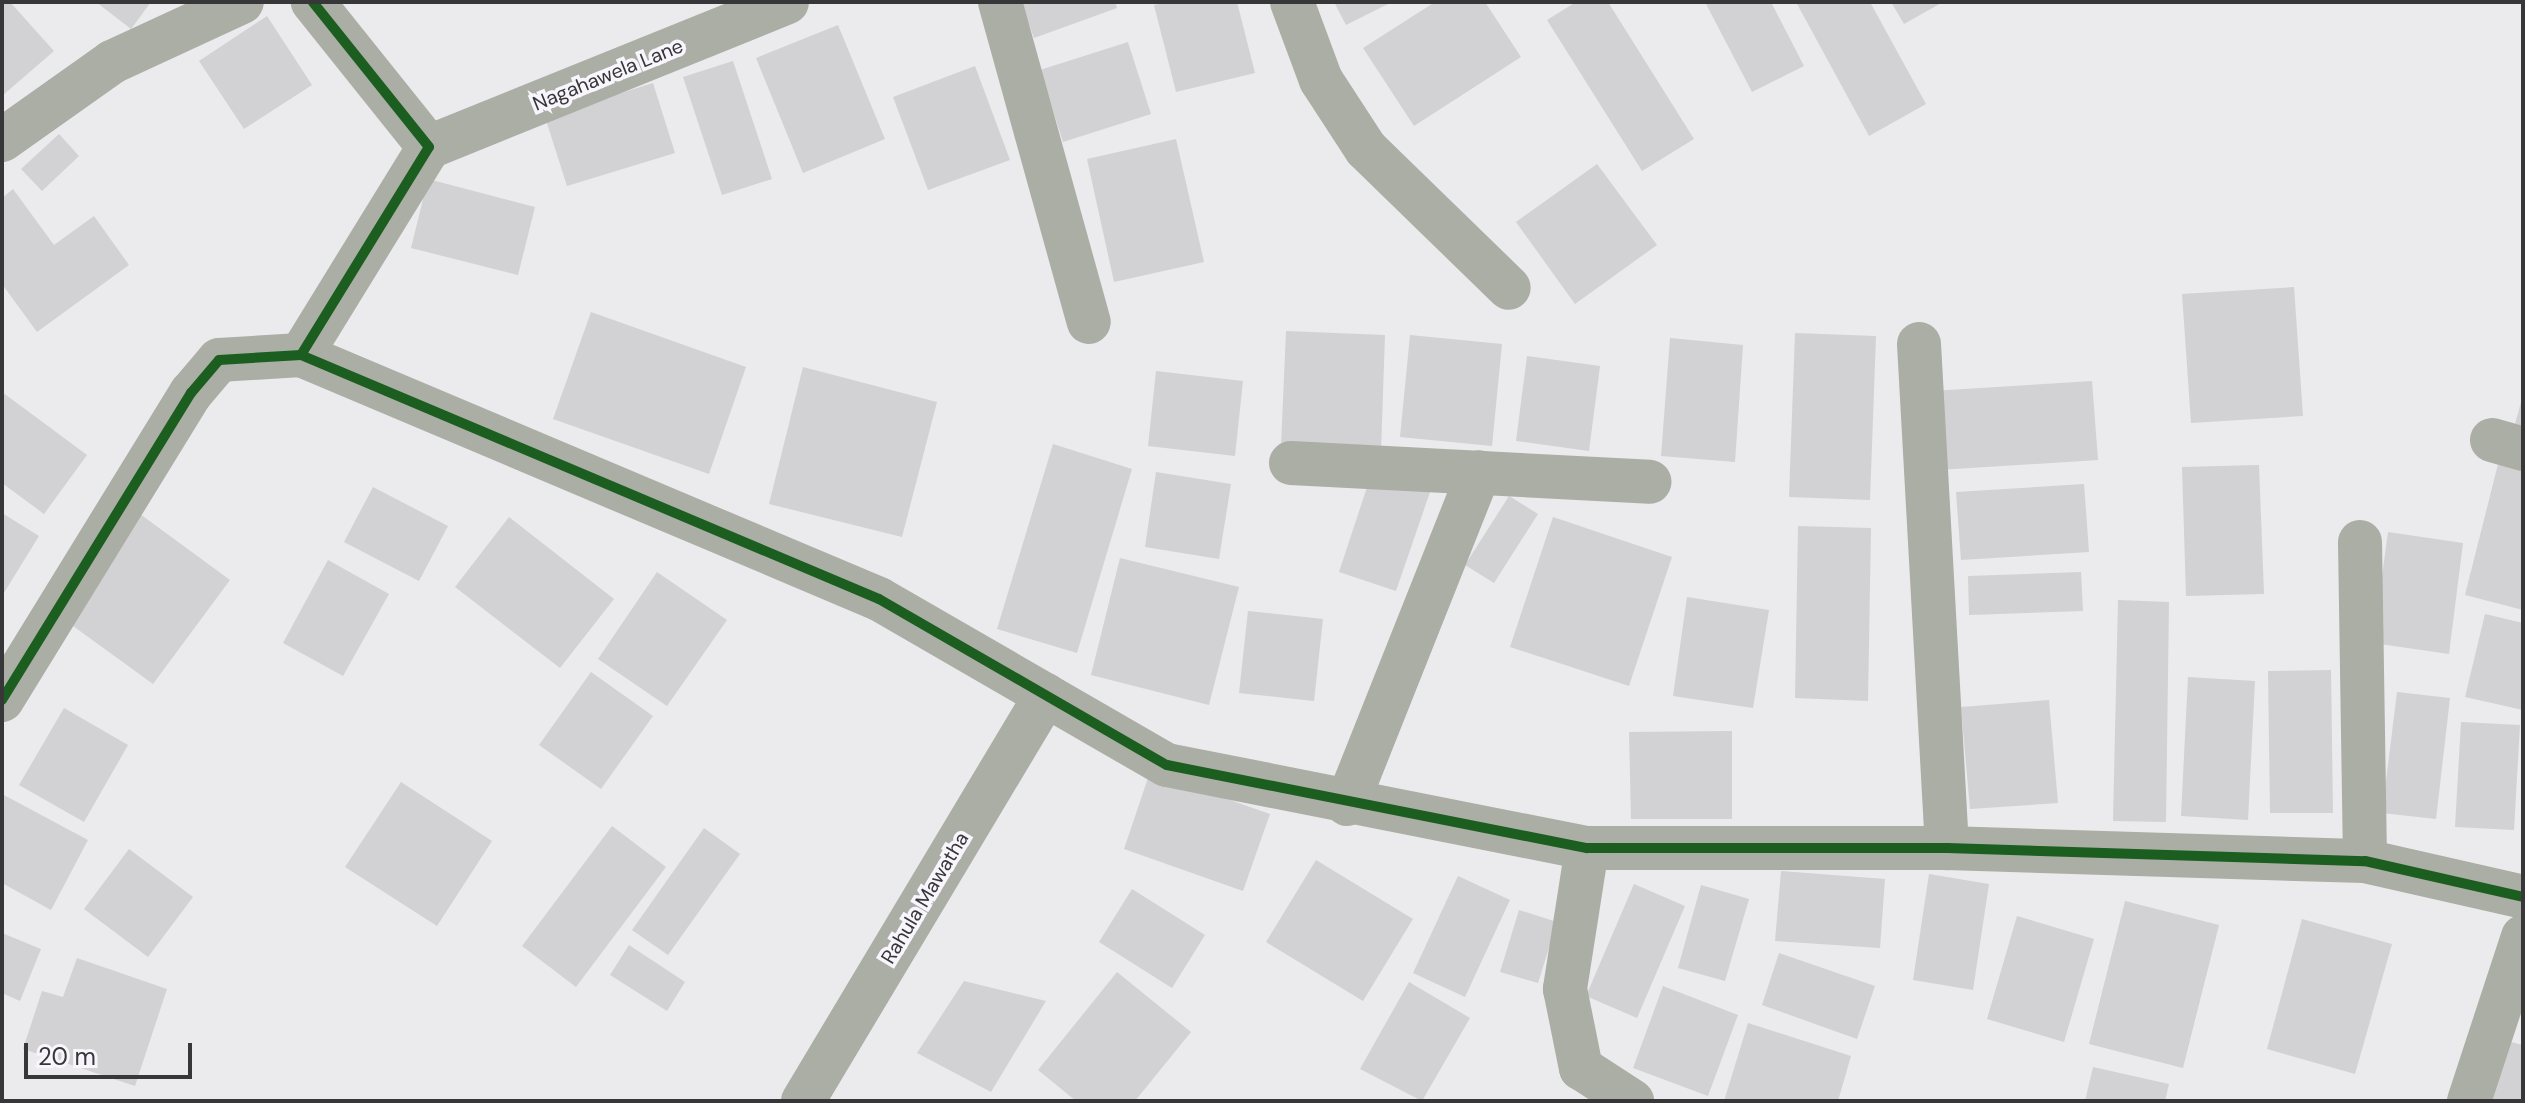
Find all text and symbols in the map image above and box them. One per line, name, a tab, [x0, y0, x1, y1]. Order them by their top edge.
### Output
street label: Nagahawela Lane	[529, 34, 687, 116]
street label: Rahula Mawatha	[876, 828, 974, 968]
scale bar	[28, 1027, 196, 1077]
text: 20 m	[38, 1041, 96, 1072]

